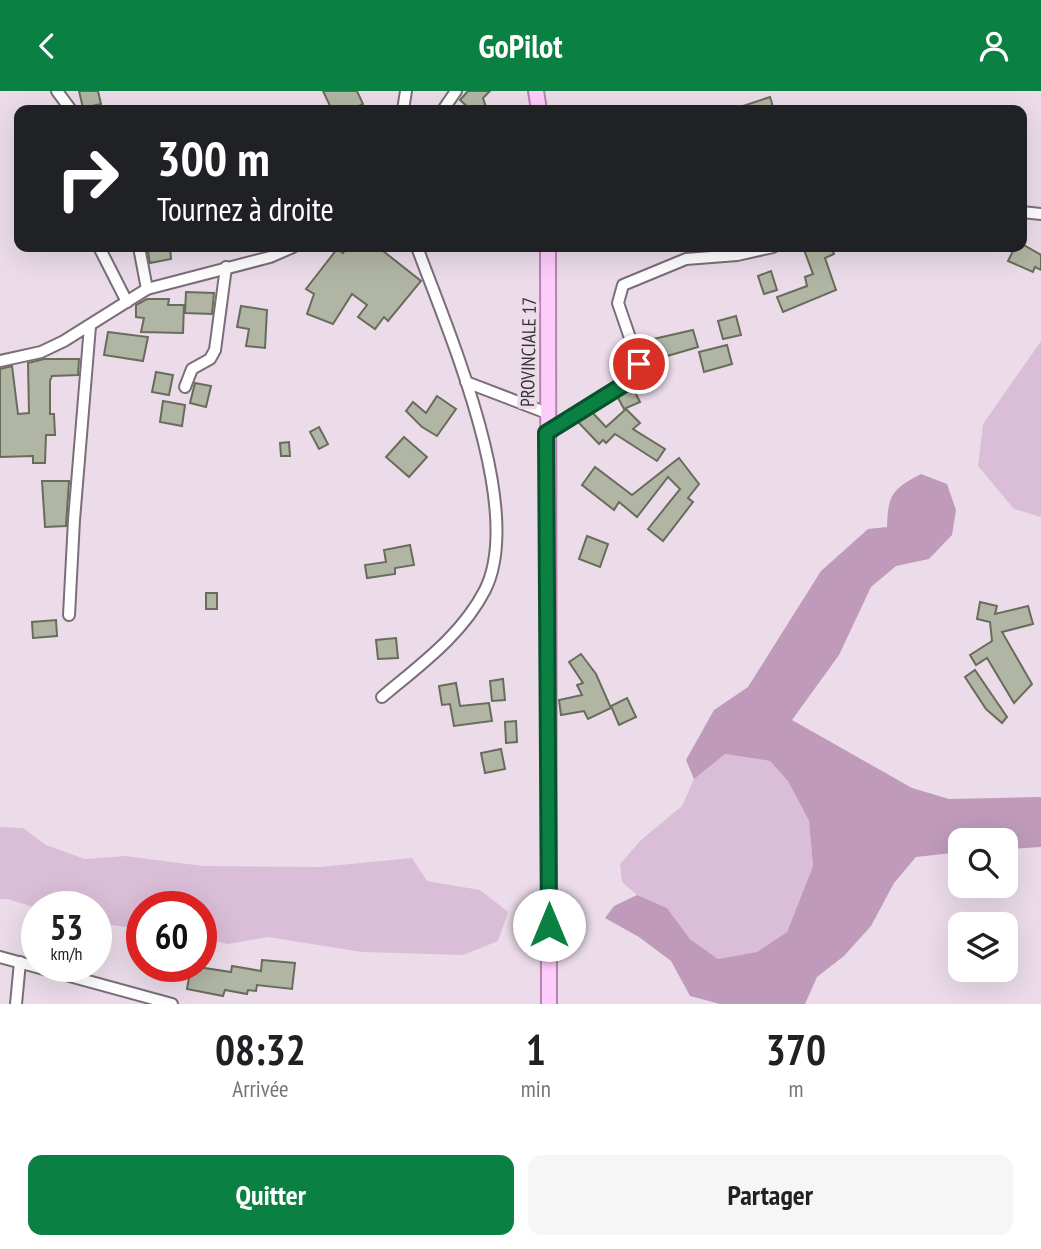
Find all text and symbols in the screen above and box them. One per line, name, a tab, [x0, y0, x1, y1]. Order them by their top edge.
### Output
text: GoPilot	[478, 25, 563, 67]
icon: back	[28, 27, 66, 65]
icon: person	[975, 27, 1013, 65]
text: 300 m	[157, 126, 270, 190]
icon: right	[42, 133, 133, 224]
text: Tournez à droite	[157, 188, 334, 230]
street label: PROVINCIALE 17	[515, 297, 541, 407]
pin	[609, 334, 669, 394]
icon: arrive	[620, 345, 658, 383]
map controls	[948, 828, 1018, 982]
button: search	[948, 828, 1018, 898]
position arrow	[512, 888, 586, 962]
speed limit sign: 60	[126, 891, 217, 982]
text: 53	[50, 904, 83, 950]
button: layers	[948, 912, 1018, 982]
text: km/h	[51, 942, 82, 965]
text: 08:32	[215, 1022, 306, 1077]
text: 1	[526, 1022, 546, 1077]
text: 370	[766, 1022, 826, 1077]
text: Arrivée	[232, 1074, 288, 1103]
text: min	[521, 1074, 551, 1103]
text: m	[788, 1074, 803, 1103]
button: Quitter	[28, 1155, 514, 1235]
button: Partager	[528, 1155, 1013, 1235]

